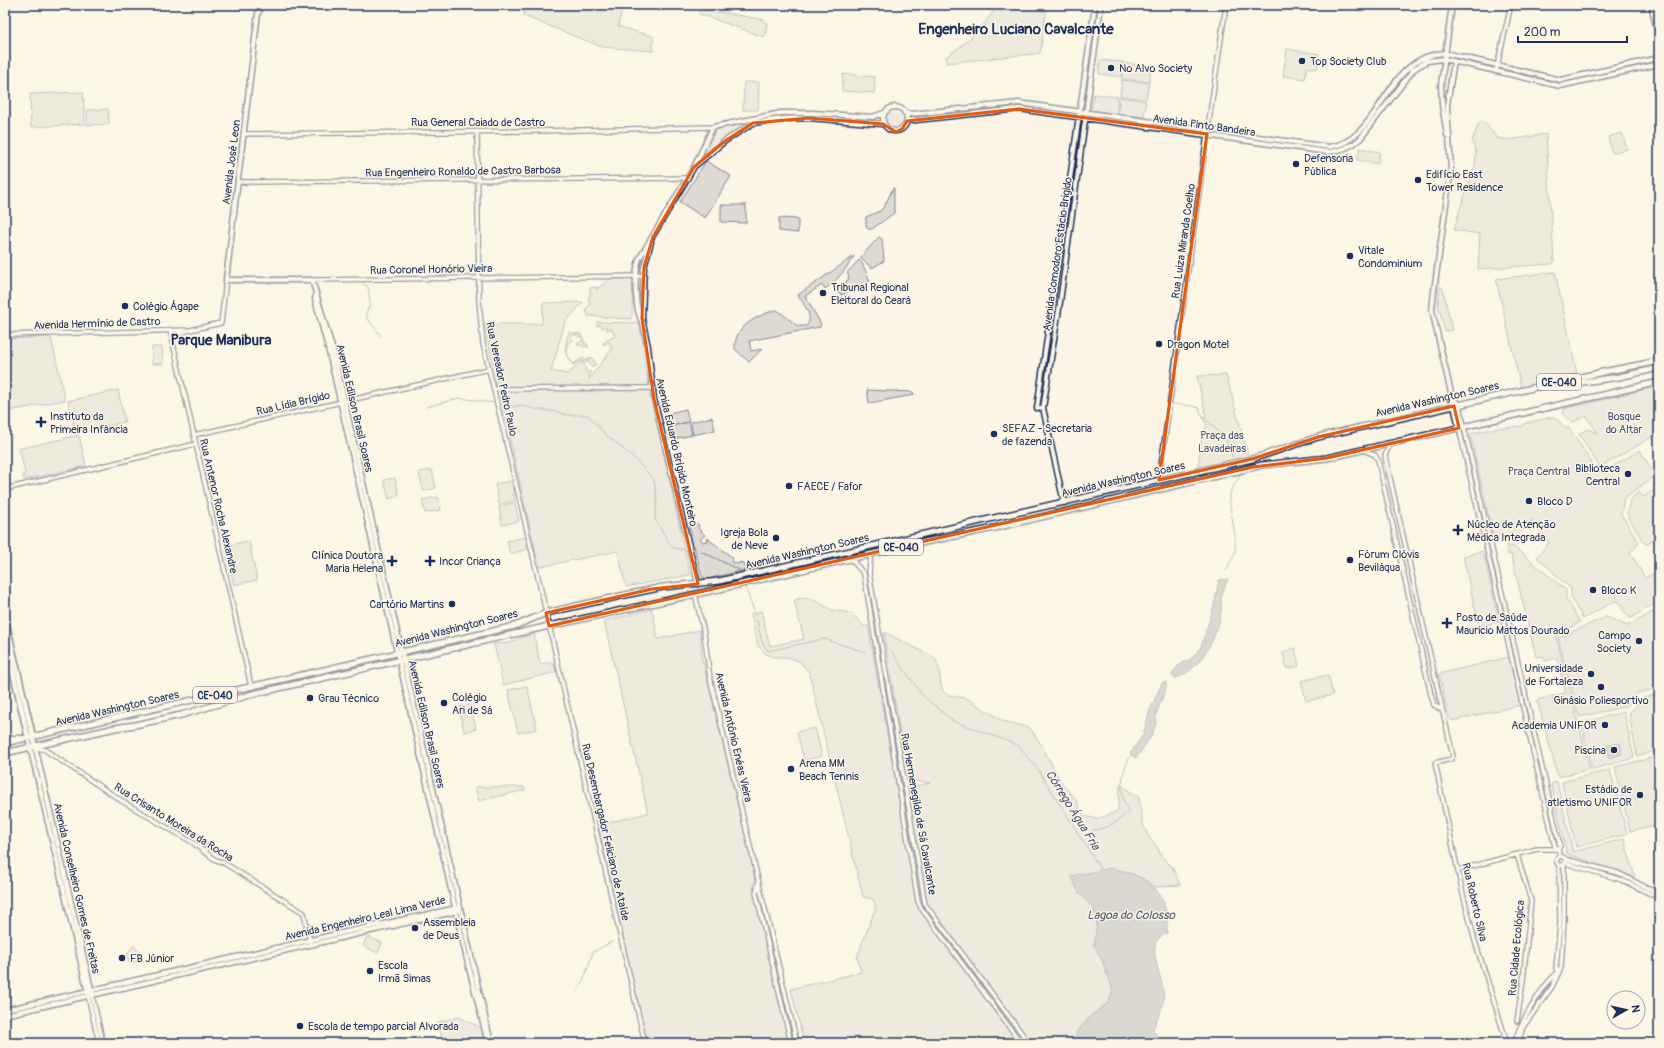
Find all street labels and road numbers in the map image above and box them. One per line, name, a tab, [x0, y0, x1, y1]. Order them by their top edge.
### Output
street label: Avenida Pinto Bandeira	[1152, 112, 1256, 139]
street label: Rua General Caiado de Castro	[411, 116, 545, 129]
street label: Avenida José Leon	[220, 119, 243, 205]
street label: Rua Engenheiro Ronaldo de Castro Barbosa	[365, 163, 561, 180]
street label: Avenida Comodoro Estácio Brigido	[1040, 176, 1075, 332]
street label: Rua Luiza Miranda Coelho	[1169, 183, 1198, 299]
street label: Rua Coronel Honório Vieira	[370, 262, 492, 277]
street label: Avenida Hermínio de Castro	[33, 315, 161, 332]
street label: Rua Vereador Pedro Paulo	[483, 321, 520, 438]
street label: Avenida Edilson Brasil Soares	[333, 343, 376, 474]
road number: CE-040	[1537, 374, 1581, 390]
street label: Avenida Eduardo Brígido Monteiro	[653, 377, 700, 528]
street label: Avenida Washington Soares	[1374, 379, 1500, 420]
street label: Rua Lídia Brígido	[255, 389, 331, 418]
street label: Rua Antenor Rocha Alexandre	[197, 438, 240, 575]
street label: Avenida Washington Soares	[1060, 459, 1186, 500]
street label: Avenida Washington Soares	[744, 531, 870, 572]
road number: CE-040	[879, 539, 923, 555]
street label: Avenida Washington Soares	[393, 607, 519, 650]
street label: Avenida Edilson Brasil Soares	[405, 659, 448, 790]
street label: Avenida Antônio Enéas Vieira	[712, 671, 755, 803]
road number: CE-040	[193, 687, 237, 703]
street label: Avenida Washington Soares	[54, 688, 180, 729]
street label: Rua Hermenegildo de Sá Cavalcante	[898, 732, 939, 896]
street label: Rua Desembargador Feliciano de Ataíde	[579, 742, 632, 923]
street label: Rua Crisanto Moreira da Rocha	[112, 780, 236, 865]
street label: Avenida Conselheiro Gomes de Freitas	[51, 802, 103, 975]
street label: Rua Roberto Silva	[1459, 862, 1490, 943]
street label: Avenida Engenheiro Leal Lima Verde	[283, 893, 447, 943]
street label: Rua Cidade Ecológica	[1506, 900, 1527, 996]

